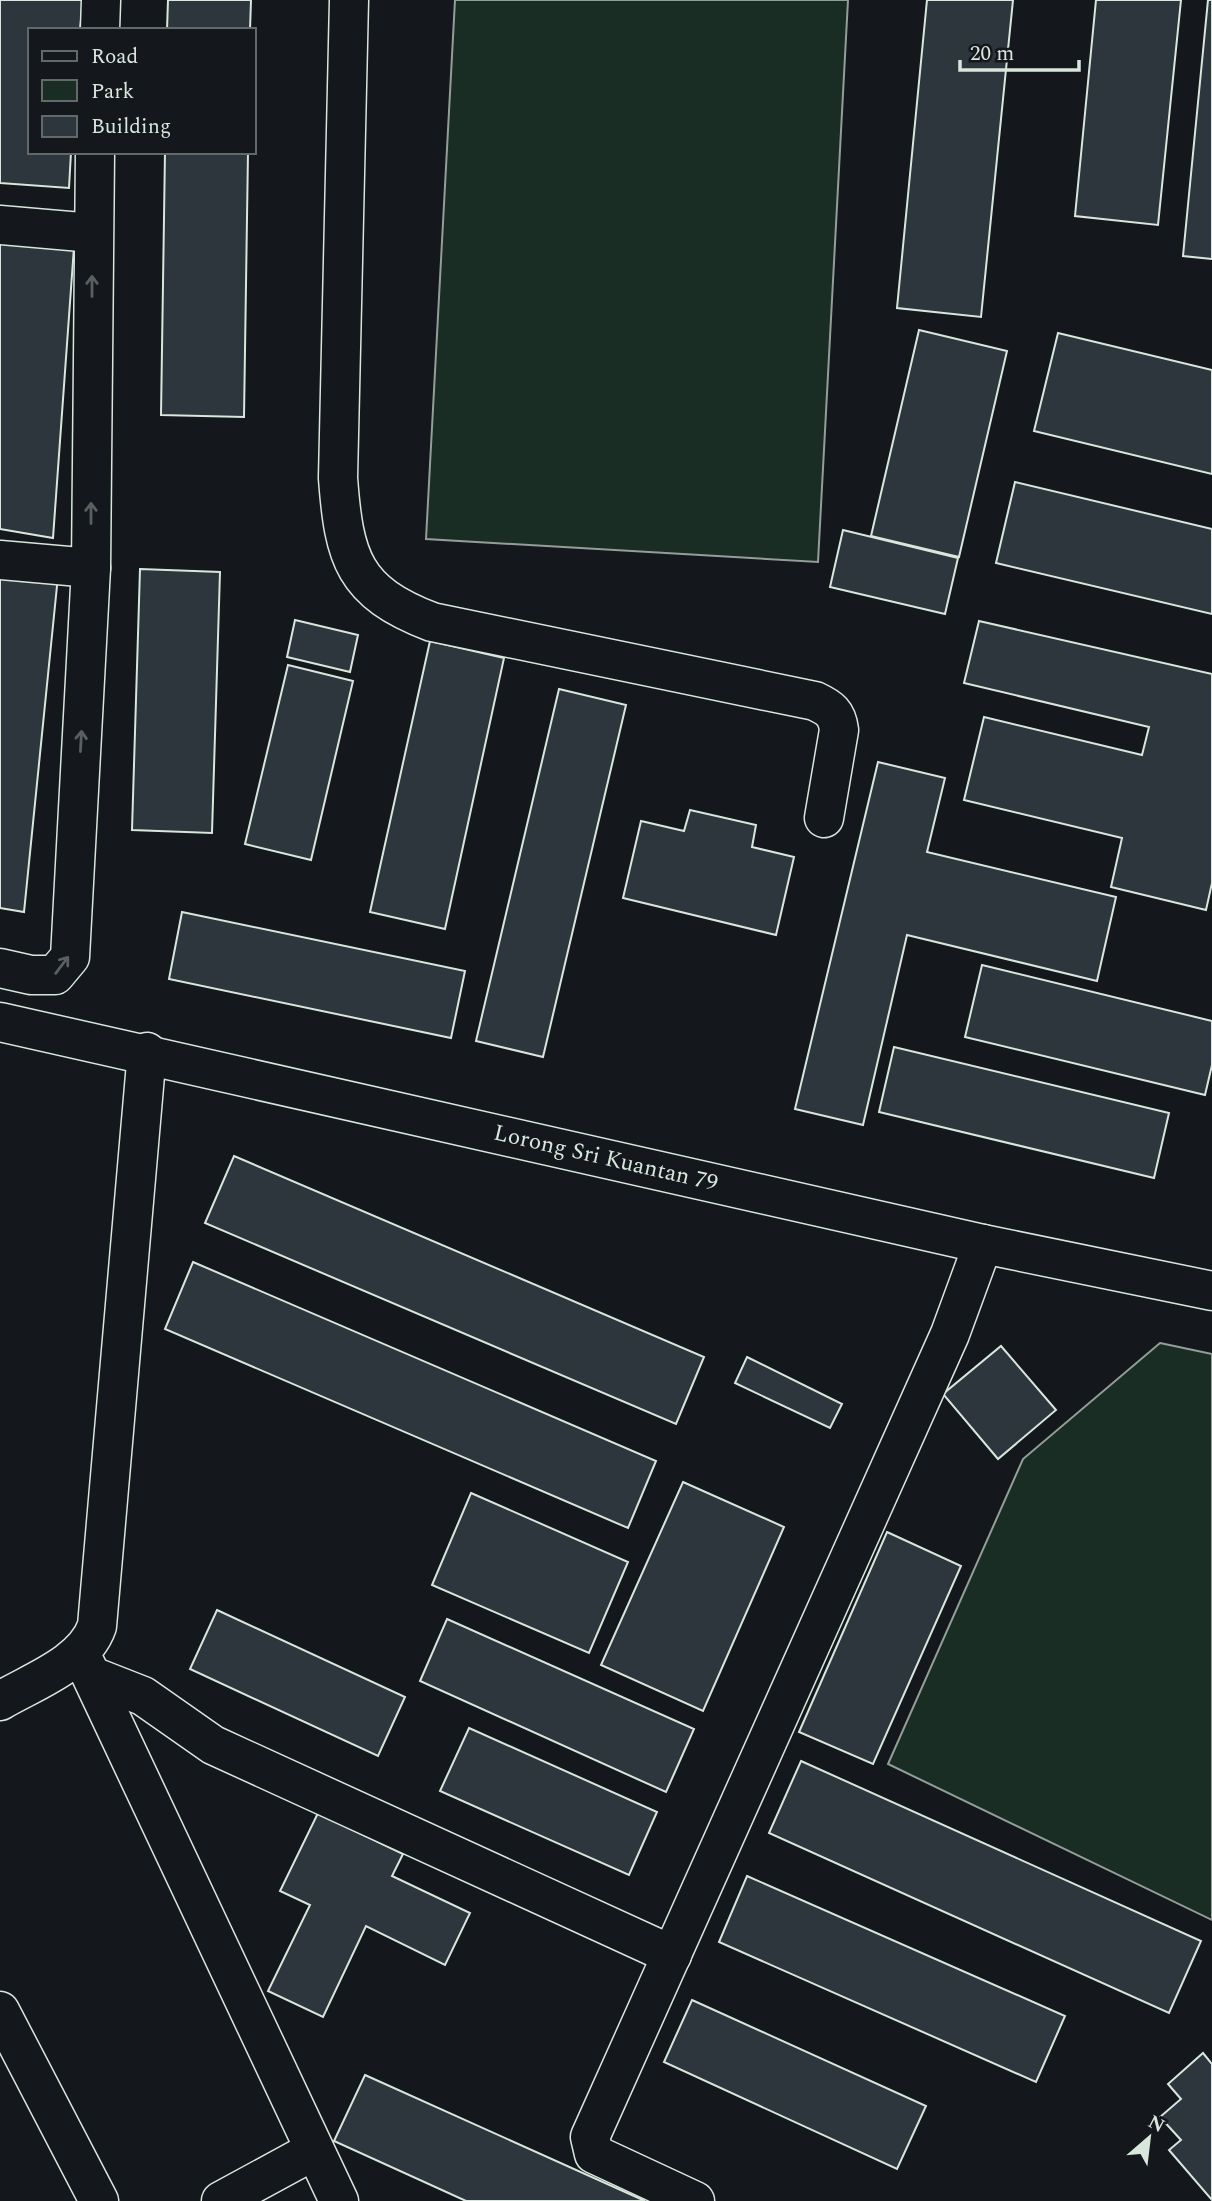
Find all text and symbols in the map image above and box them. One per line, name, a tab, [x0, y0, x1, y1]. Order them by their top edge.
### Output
legend	[28, 28, 256, 154]
scale bar	[960, 28, 1079, 72]
text: 20 m	[970, 38, 1014, 70]
text: Road	[91, 41, 138, 73]
text: Park	[91, 76, 135, 108]
text: Building	[91, 111, 171, 143]
one-way arrow	[85, 275, 99, 298]
one-way arrow	[84, 502, 98, 525]
one-way arrow	[75, 729, 88, 752]
one-way arrow	[55, 956, 70, 975]
street label: Lorong Sri Kuantan 79	[490, 1116, 721, 1201]
north arrow	[1114, 2103, 1184, 2173]
text: N	[1143, 2108, 1170, 2141]

